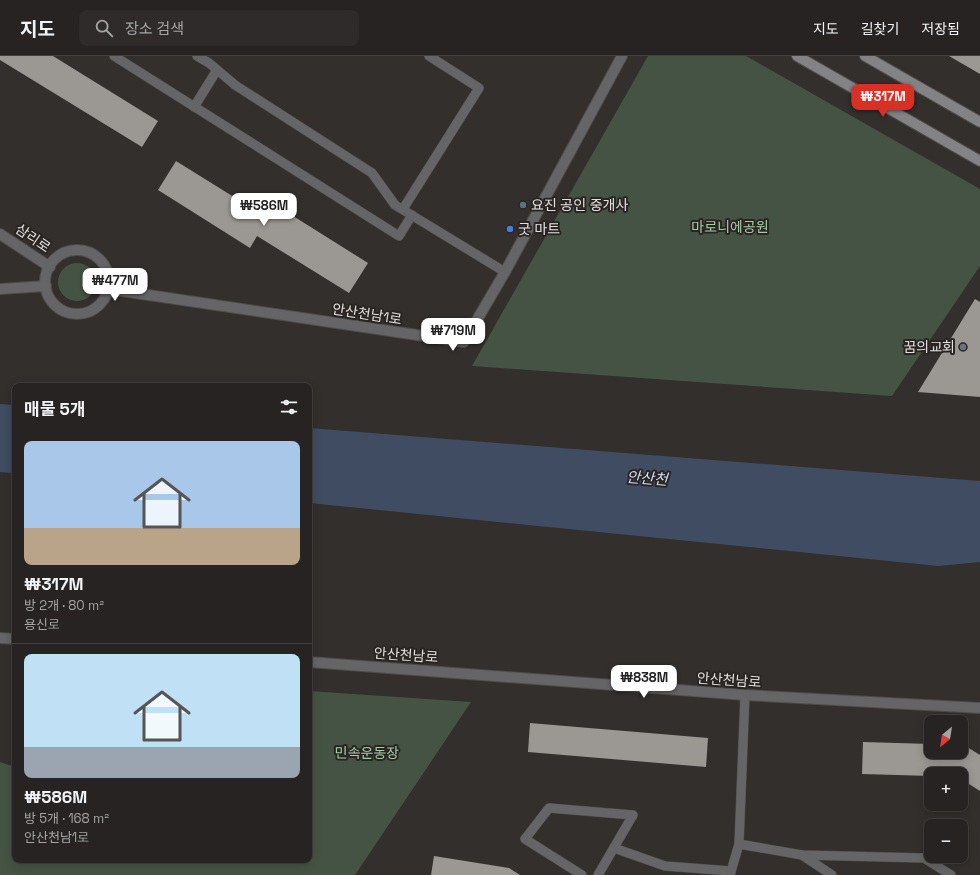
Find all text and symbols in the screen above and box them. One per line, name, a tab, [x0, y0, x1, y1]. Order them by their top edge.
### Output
search box	[79, 10, 359, 46]
text: 지도	[20, 17, 55, 42]
icon: search	[93, 17, 115, 39]
text: 장소 검색	[125, 19, 184, 38]
text: 지도	[813, 20, 839, 38]
text: 길찾기	[861, 20, 899, 38]
text: 저장됨	[921, 20, 960, 38]
pin: ₩317M	[855, 84, 911, 118]
text: ₩317M	[860, 88, 906, 105]
pin: ₩586M	[236, 193, 292, 227]
place label: 요진 공인 중개사	[531, 196, 628, 214]
text: ₩586M	[240, 197, 288, 214]
marker: 요진 공인 중개사	[518, 200, 528, 210]
park label: 마로니에공원	[691, 218, 769, 236]
street label: 삼리로	[12, 220, 54, 256]
place label: 굿 마트	[518, 220, 560, 238]
marker: 굿 마트	[505, 224, 515, 234]
pin: ₩477M	[87, 268, 143, 302]
text: ₩477M	[92, 272, 138, 289]
street label: 안산천남1로	[331, 300, 403, 328]
pin: ₩719M	[425, 318, 481, 352]
text: ₩719M	[430, 322, 476, 339]
place label: 꿈의교회	[903, 338, 955, 356]
marker: 꿈의교회	[958, 342, 968, 352]
icon: filters	[278, 396, 300, 418]
text: 매물 5개	[24, 398, 85, 420]
icon: home	[126, 467, 198, 539]
water label: 안산천	[626, 467, 671, 489]
text: ₩317M	[24, 573, 83, 595]
text: 방 2개 · 80 m²	[24, 597, 104, 614]
text: 용신로	[24, 616, 60, 633]
street label: 안산천남로	[373, 644, 439, 666]
pin: ₩838M	[616, 665, 672, 699]
text: ₩838M	[620, 669, 668, 686]
street label: 안산천남로	[696, 669, 762, 691]
icon: home	[126, 680, 198, 752]
north arrow	[924, 715, 968, 759]
map controls	[924, 715, 968, 863]
park label: 민속운동장	[335, 744, 399, 762]
button: +	[924, 767, 968, 811]
text: ₩586M	[24, 786, 87, 808]
text: 방 5개 · 168 m²	[24, 810, 109, 827]
button: −	[924, 819, 968, 863]
text: 안산천남1로	[24, 829, 89, 846]

